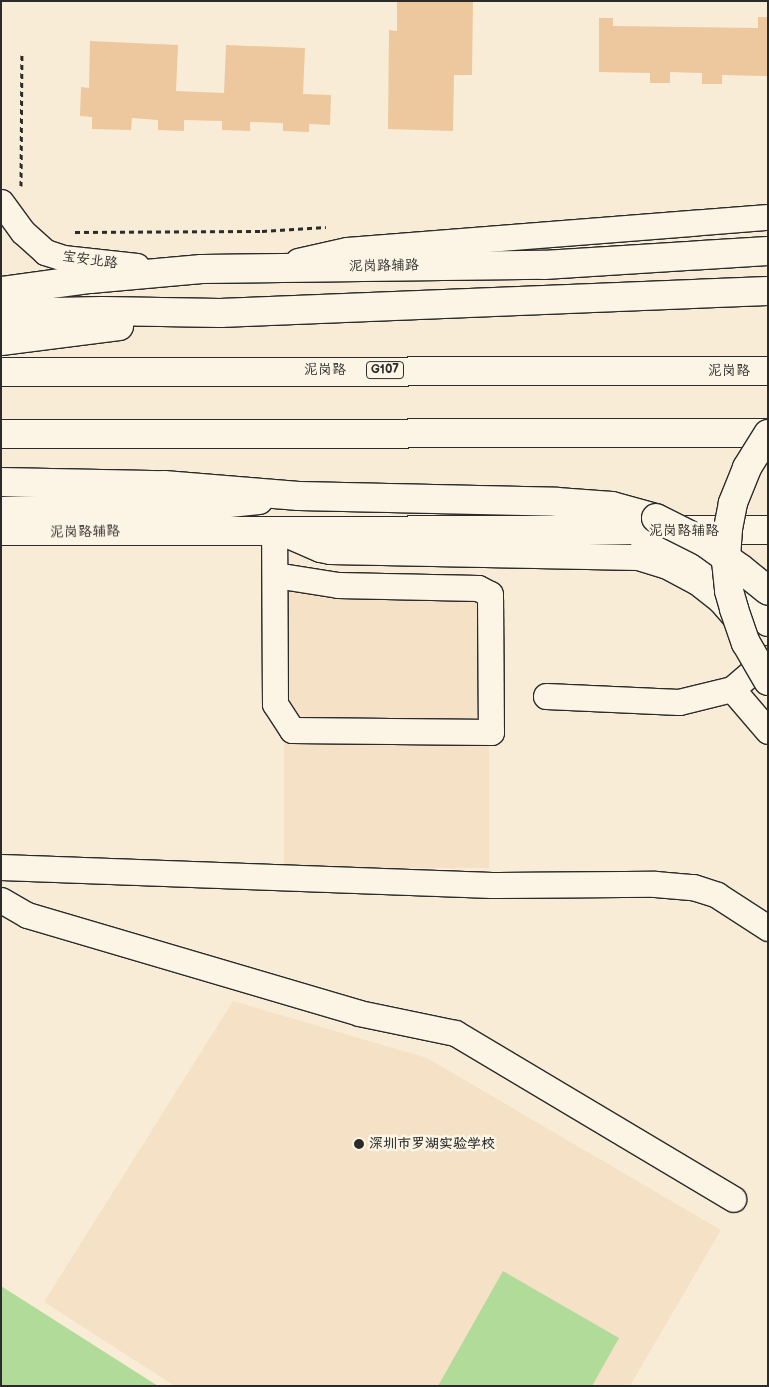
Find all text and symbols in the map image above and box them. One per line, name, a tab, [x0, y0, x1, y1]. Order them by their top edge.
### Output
street label: 宝安北路	[61, 248, 119, 272]
street label: 泥岗路辅路	[349, 257, 419, 275]
road number: G107	[365, 360, 405, 380]
street label: 泥岗路	[304, 362, 346, 378]
street label: 泥岗路	[708, 363, 750, 379]
street label: 泥岗路辅路	[50, 523, 120, 541]
street label: 泥岗路辅路	[649, 523, 719, 539]
place label: 深圳市罗湖实验学校	[369, 1136, 495, 1152]
marker: 深圳市罗湖实验学校	[353, 1138, 365, 1150]

